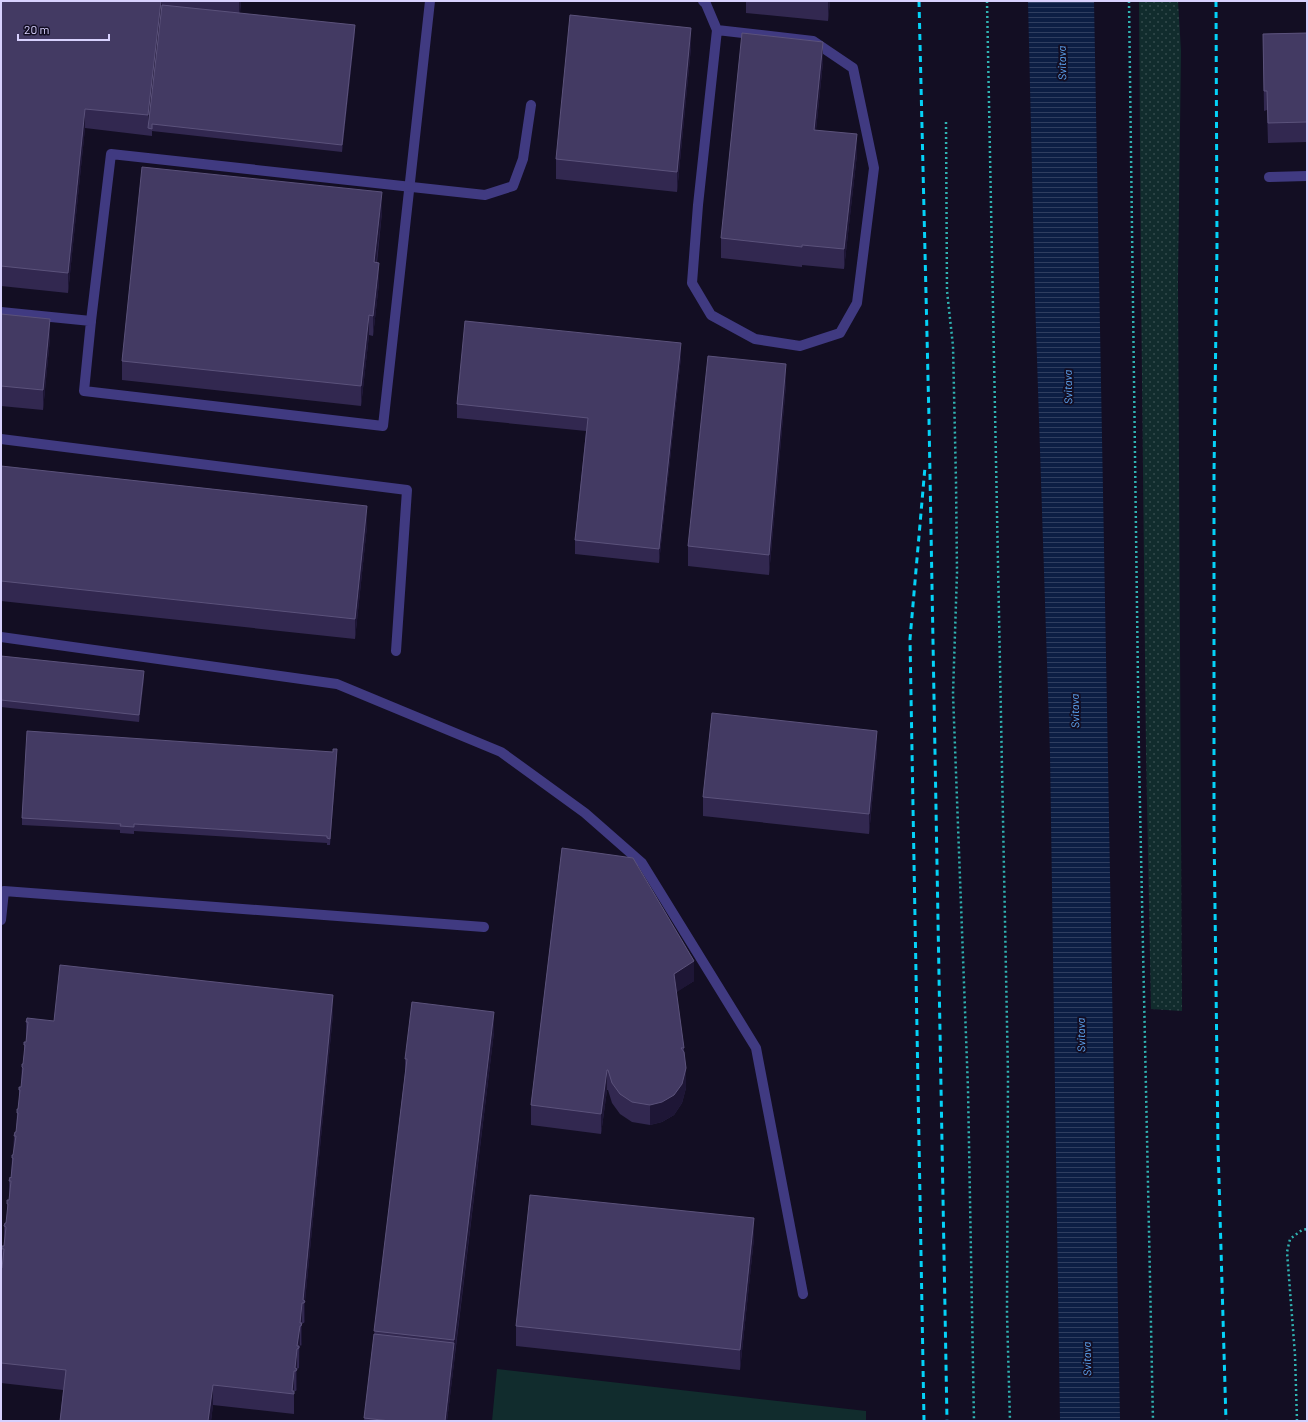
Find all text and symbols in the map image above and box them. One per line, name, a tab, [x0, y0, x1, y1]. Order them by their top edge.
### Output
scale bar	[18, 16, 109, 42]
text: 20 m	[24, 22, 50, 36]
water label: Svitava	[1055, 46, 1068, 80]
water label: Svitava	[1061, 370, 1074, 404]
water label: Svitava	[1068, 694, 1081, 728]
water label: Svitava	[1074, 1018, 1087, 1052]
water label: Svitava	[1080, 1342, 1093, 1376]

